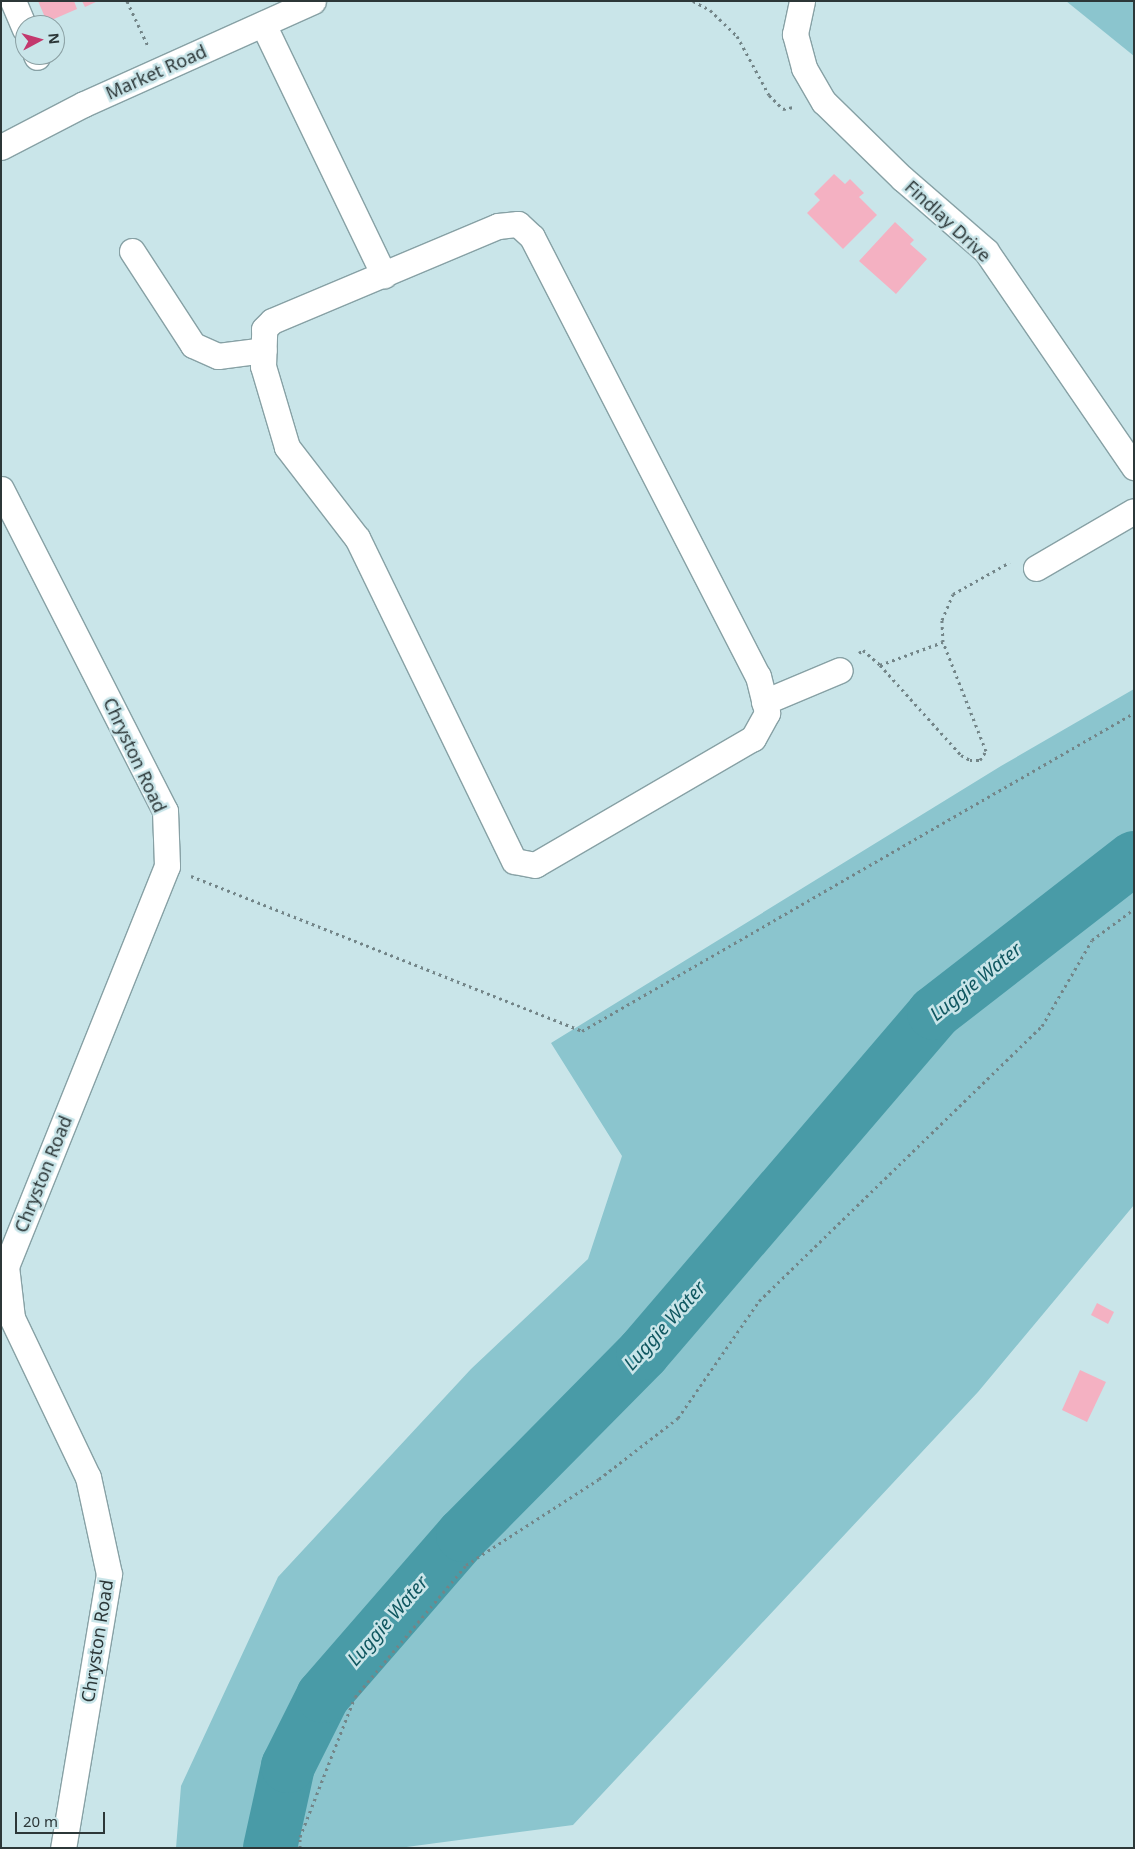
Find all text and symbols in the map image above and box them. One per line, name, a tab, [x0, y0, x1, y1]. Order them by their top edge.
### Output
north arrow	[15, 15, 65, 65]
text: N	[44, 32, 64, 45]
street label: Market Road	[102, 40, 210, 104]
street label: Findlay Drive	[901, 176, 995, 266]
street label: Chryston Road	[99, 694, 171, 816]
water label: Luggie Water	[926, 938, 1026, 1026]
street label: Chryston Road	[10, 1112, 76, 1236]
water label: Luggie Water	[619, 1277, 711, 1375]
water label: Luggie Water	[343, 1571, 433, 1671]
street label: Chryston Road	[77, 1578, 117, 1704]
scale bar	[18, 1802, 108, 1834]
text: 20 m	[23, 1811, 58, 1831]

